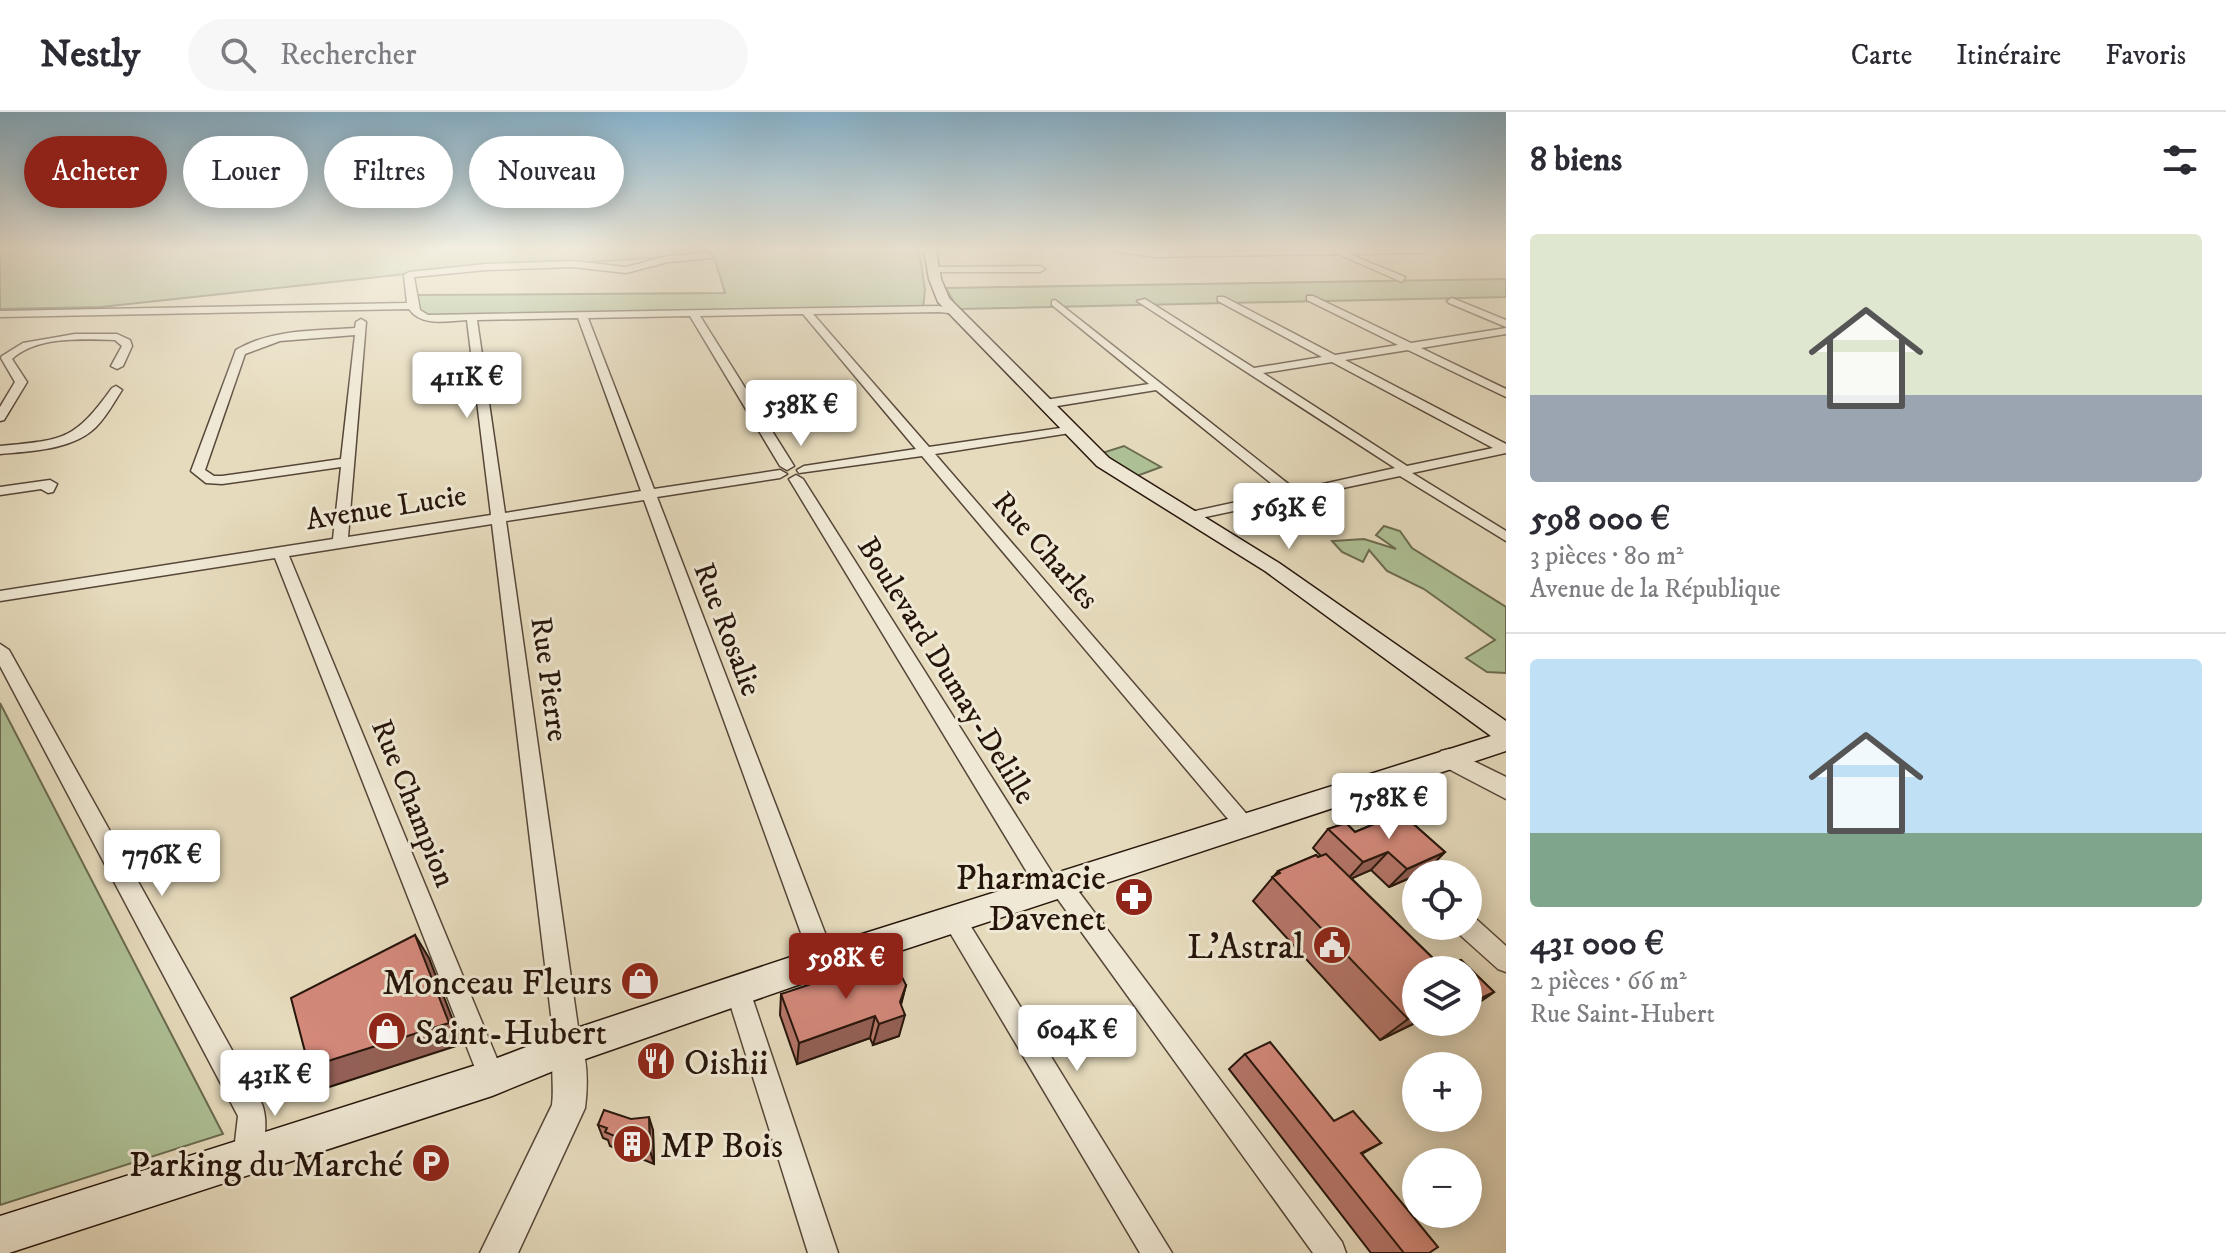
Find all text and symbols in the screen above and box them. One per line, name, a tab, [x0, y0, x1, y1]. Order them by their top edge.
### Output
search box	[188, 19, 748, 91]
text: Nestly	[40, 31, 140, 79]
icon: search	[216, 33, 260, 77]
text: Rechercher	[280, 37, 416, 74]
text: Carte	[1851, 38, 1912, 73]
text: Itinéraire	[1956, 38, 2061, 73]
text: Favoris	[2105, 38, 2186, 73]
chip: Acheter	[24, 136, 167, 208]
chip: Louer	[183, 136, 308, 208]
chip: Filtres	[324, 136, 453, 208]
chip: Nouveau	[469, 136, 624, 208]
icon: filters	[2158, 138, 2202, 182]
text: 8 biens	[1530, 139, 1622, 181]
icon: home	[1794, 286, 1938, 430]
pin: 411K €	[402, 352, 532, 420]
text: 411K €	[430, 361, 504, 394]
pin: 538K €	[736, 380, 866, 448]
text: 538K €	[764, 389, 838, 422]
street label: Avenue Lucie	[303, 478, 469, 539]
pin: 563K €	[1224, 483, 1354, 551]
street label: Rue Charles	[984, 484, 1106, 617]
text: 563K €	[1251, 492, 1327, 525]
text: 598 000 €	[1530, 498, 1670, 540]
street label: Boulevard Dumay-Delille	[848, 530, 1043, 811]
text: 3 pièces · 80 m²	[1530, 540, 1684, 573]
street label: Rue Rosalie	[684, 558, 769, 701]
text: Avenue de la République	[1530, 573, 1781, 606]
street label: Rue Pierre	[521, 614, 576, 744]
icon: home	[1794, 711, 1938, 855]
street label: Rue Champion	[362, 714, 463, 893]
pin: 758K €	[1324, 773, 1454, 841]
text: 758K €	[1350, 782, 1428, 815]
pin: 776K €	[97, 830, 227, 898]
text: 776K €	[122, 839, 202, 872]
place label: Pharmacie Davenet	[955, 856, 1106, 942]
map controls	[1402, 860, 1482, 1228]
button: locate	[1402, 860, 1482, 940]
pharmacy icon: Pharmacie Davenet	[1113, 876, 1155, 918]
text: 431 000 €	[1530, 923, 1664, 965]
public building icon: L'Astral	[1311, 924, 1353, 966]
place label: L'Astral	[1187, 925, 1304, 970]
pin: 598K €	[781, 933, 911, 1001]
text: 598K €	[807, 942, 885, 975]
button: layers	[1402, 956, 1482, 1036]
shop icon: Monceau Fleurs	[619, 960, 661, 1002]
place label: Monceau Fleurs	[382, 961, 612, 1006]
text: 2 pièces · 66 m²	[1530, 965, 1687, 998]
text: Rue Saint-Hubert	[1530, 998, 1715, 1031]
pin: 604K €	[1012, 1005, 1142, 1073]
shop icon: Saint-Hubert	[366, 1010, 408, 1052]
place label: Saint-Hubert	[415, 1011, 607, 1056]
text: 604K €	[1036, 1014, 1118, 1047]
restaurant icon: Oishii	[635, 1040, 677, 1082]
place label: Oishii	[684, 1041, 768, 1086]
pin: 431K €	[210, 1050, 340, 1118]
button: +	[1402, 1052, 1482, 1132]
text: 431K €	[238, 1059, 312, 1092]
building icon: MP Bois	[611, 1123, 653, 1165]
place label: MP Bois	[660, 1124, 783, 1169]
parking icon: Parking du Marché	[410, 1142, 452, 1184]
place label: Parking du Marché	[129, 1143, 403, 1188]
button: −	[1402, 1148, 1482, 1228]

